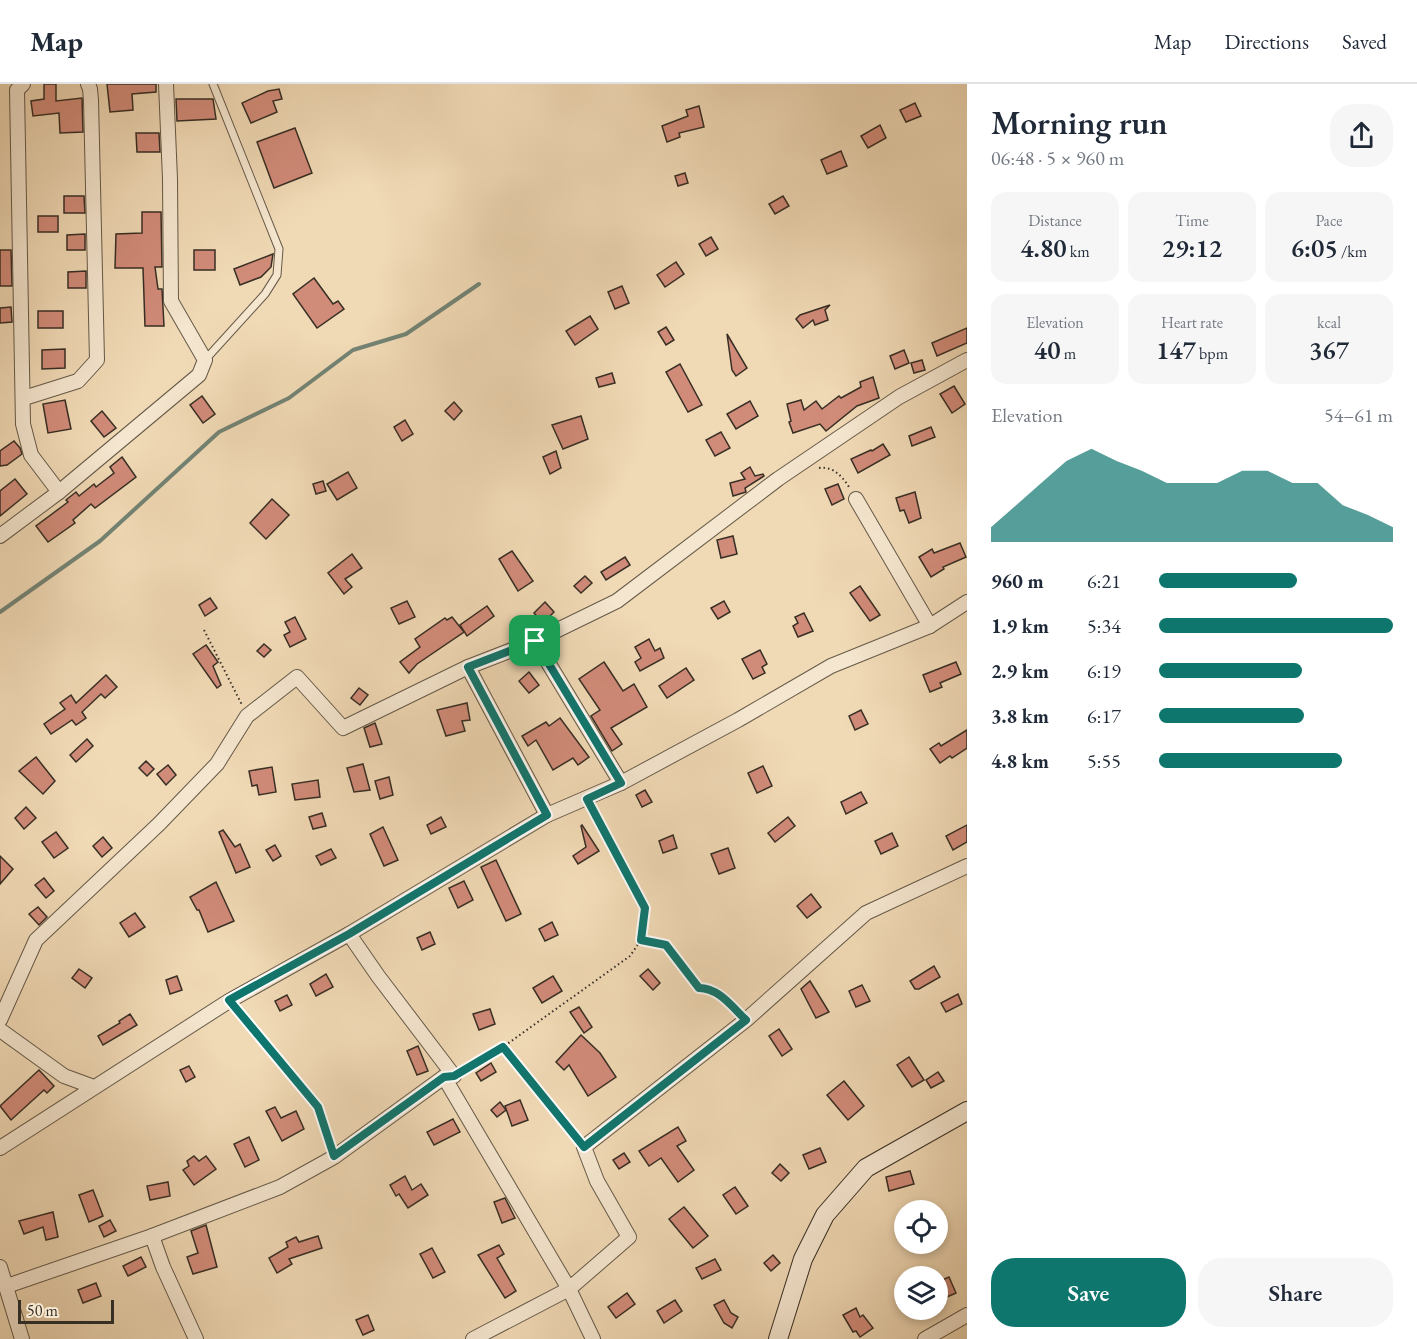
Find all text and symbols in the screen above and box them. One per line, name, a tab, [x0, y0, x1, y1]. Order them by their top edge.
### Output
text: Map	[30, 23, 83, 59]
text: Map	[1154, 28, 1191, 55]
text: Directions	[1224, 28, 1309, 55]
text: Saved	[1342, 28, 1387, 55]
text: Morning run	[991, 101, 1168, 144]
button: share	[1330, 104, 1393, 167]
text: 06:48 · 5 × 960 m	[991, 145, 1124, 171]
text: Distance	[1028, 210, 1082, 231]
text: Time	[1175, 210, 1209, 231]
text: Pace	[1316, 210, 1342, 231]
text: 4.80	[1020, 231, 1067, 265]
text: 29:12	[1162, 231, 1222, 265]
text: 6:05	[1291, 231, 1338, 265]
text: km	[1067, 241, 1090, 262]
text: /km	[1338, 241, 1367, 262]
text: Elevation	[1026, 312, 1084, 333]
text: Heart rate	[1161, 312, 1223, 333]
text: kcal	[1317, 312, 1341, 333]
text: 40	[1034, 333, 1061, 367]
text: 147	[1156, 333, 1196, 367]
text: 367	[1309, 333, 1349, 367]
text: m	[1061, 343, 1076, 364]
text: bpm	[1196, 343, 1228, 364]
text: Elevation	[991, 402, 1063, 428]
text: 54–61 m	[1324, 402, 1393, 428]
text: 960 m	[991, 568, 1044, 594]
text: 6:21	[1087, 568, 1121, 594]
text: 1.9 km	[991, 613, 1049, 639]
text: 5:34	[1087, 613, 1121, 639]
pin	[509, 615, 560, 666]
icon: arrive	[518, 624, 551, 657]
text: 2.9 km	[991, 658, 1049, 684]
text: 6:19	[1087, 658, 1121, 684]
text: 3.8 km	[991, 703, 1049, 729]
text: 6:17	[1087, 703, 1121, 729]
text: 4.8 km	[991, 748, 1049, 774]
text: 5:55	[1087, 748, 1121, 774]
map controls	[894, 1200, 948, 1320]
button: locate	[894, 1200, 948, 1254]
button: Save	[991, 1258, 1186, 1327]
button: Share	[1198, 1258, 1393, 1327]
button: layers	[894, 1266, 948, 1320]
scale bar	[18, 1297, 114, 1324]
text: 50 m	[27, 1300, 58, 1321]

